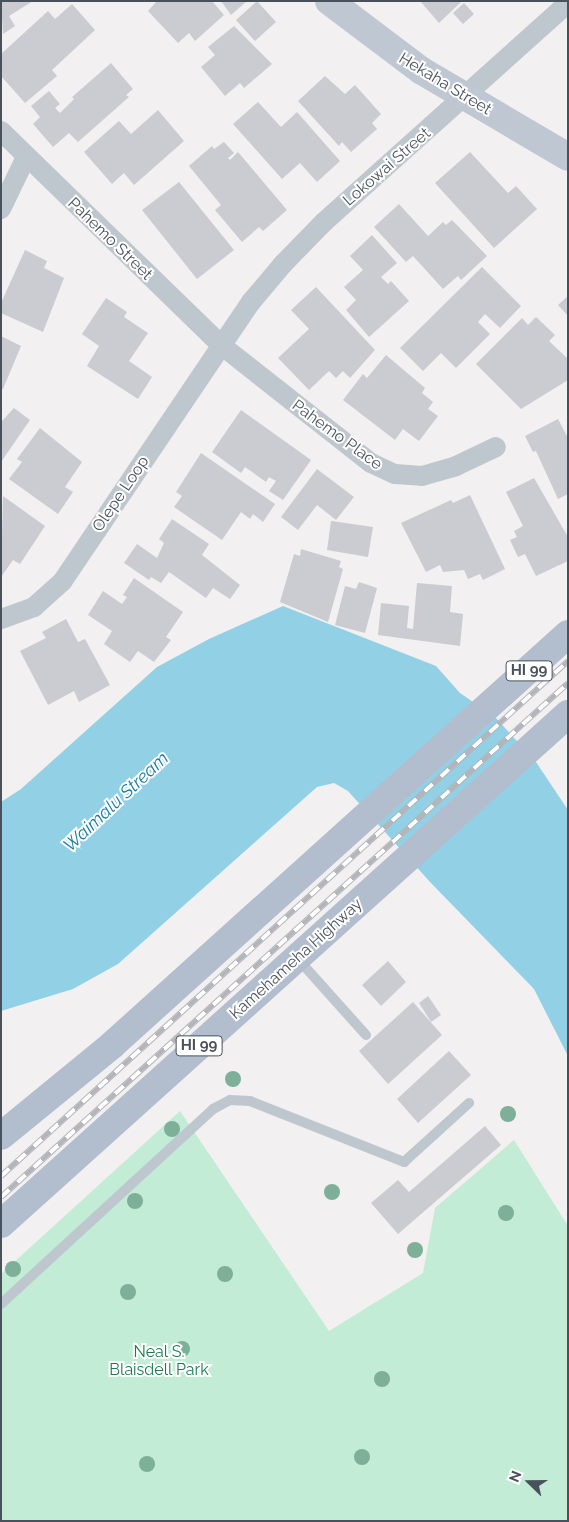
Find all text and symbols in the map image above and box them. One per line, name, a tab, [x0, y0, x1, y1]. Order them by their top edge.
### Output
street label: Hekaha Street	[395, 49, 495, 119]
street label: Lokowai Street	[339, 124, 435, 210]
street label: Pahemo Street	[64, 194, 156, 284]
street label: Pahemo Place	[288, 396, 386, 474]
street label: Olepe Loop	[89, 452, 153, 536]
road number: HI 99	[505, 658, 553, 684]
water label: Waimalu Stream	[59, 748, 173, 856]
street label: Kamehameha Highway	[226, 894, 366, 1024]
road number: HI 99	[175, 1034, 223, 1058]
park label: Neal S. Blaisdell Park	[109, 1342, 209, 1380]
north arrow	[504, 1457, 554, 1507]
text: N	[506, 1468, 525, 1484]

